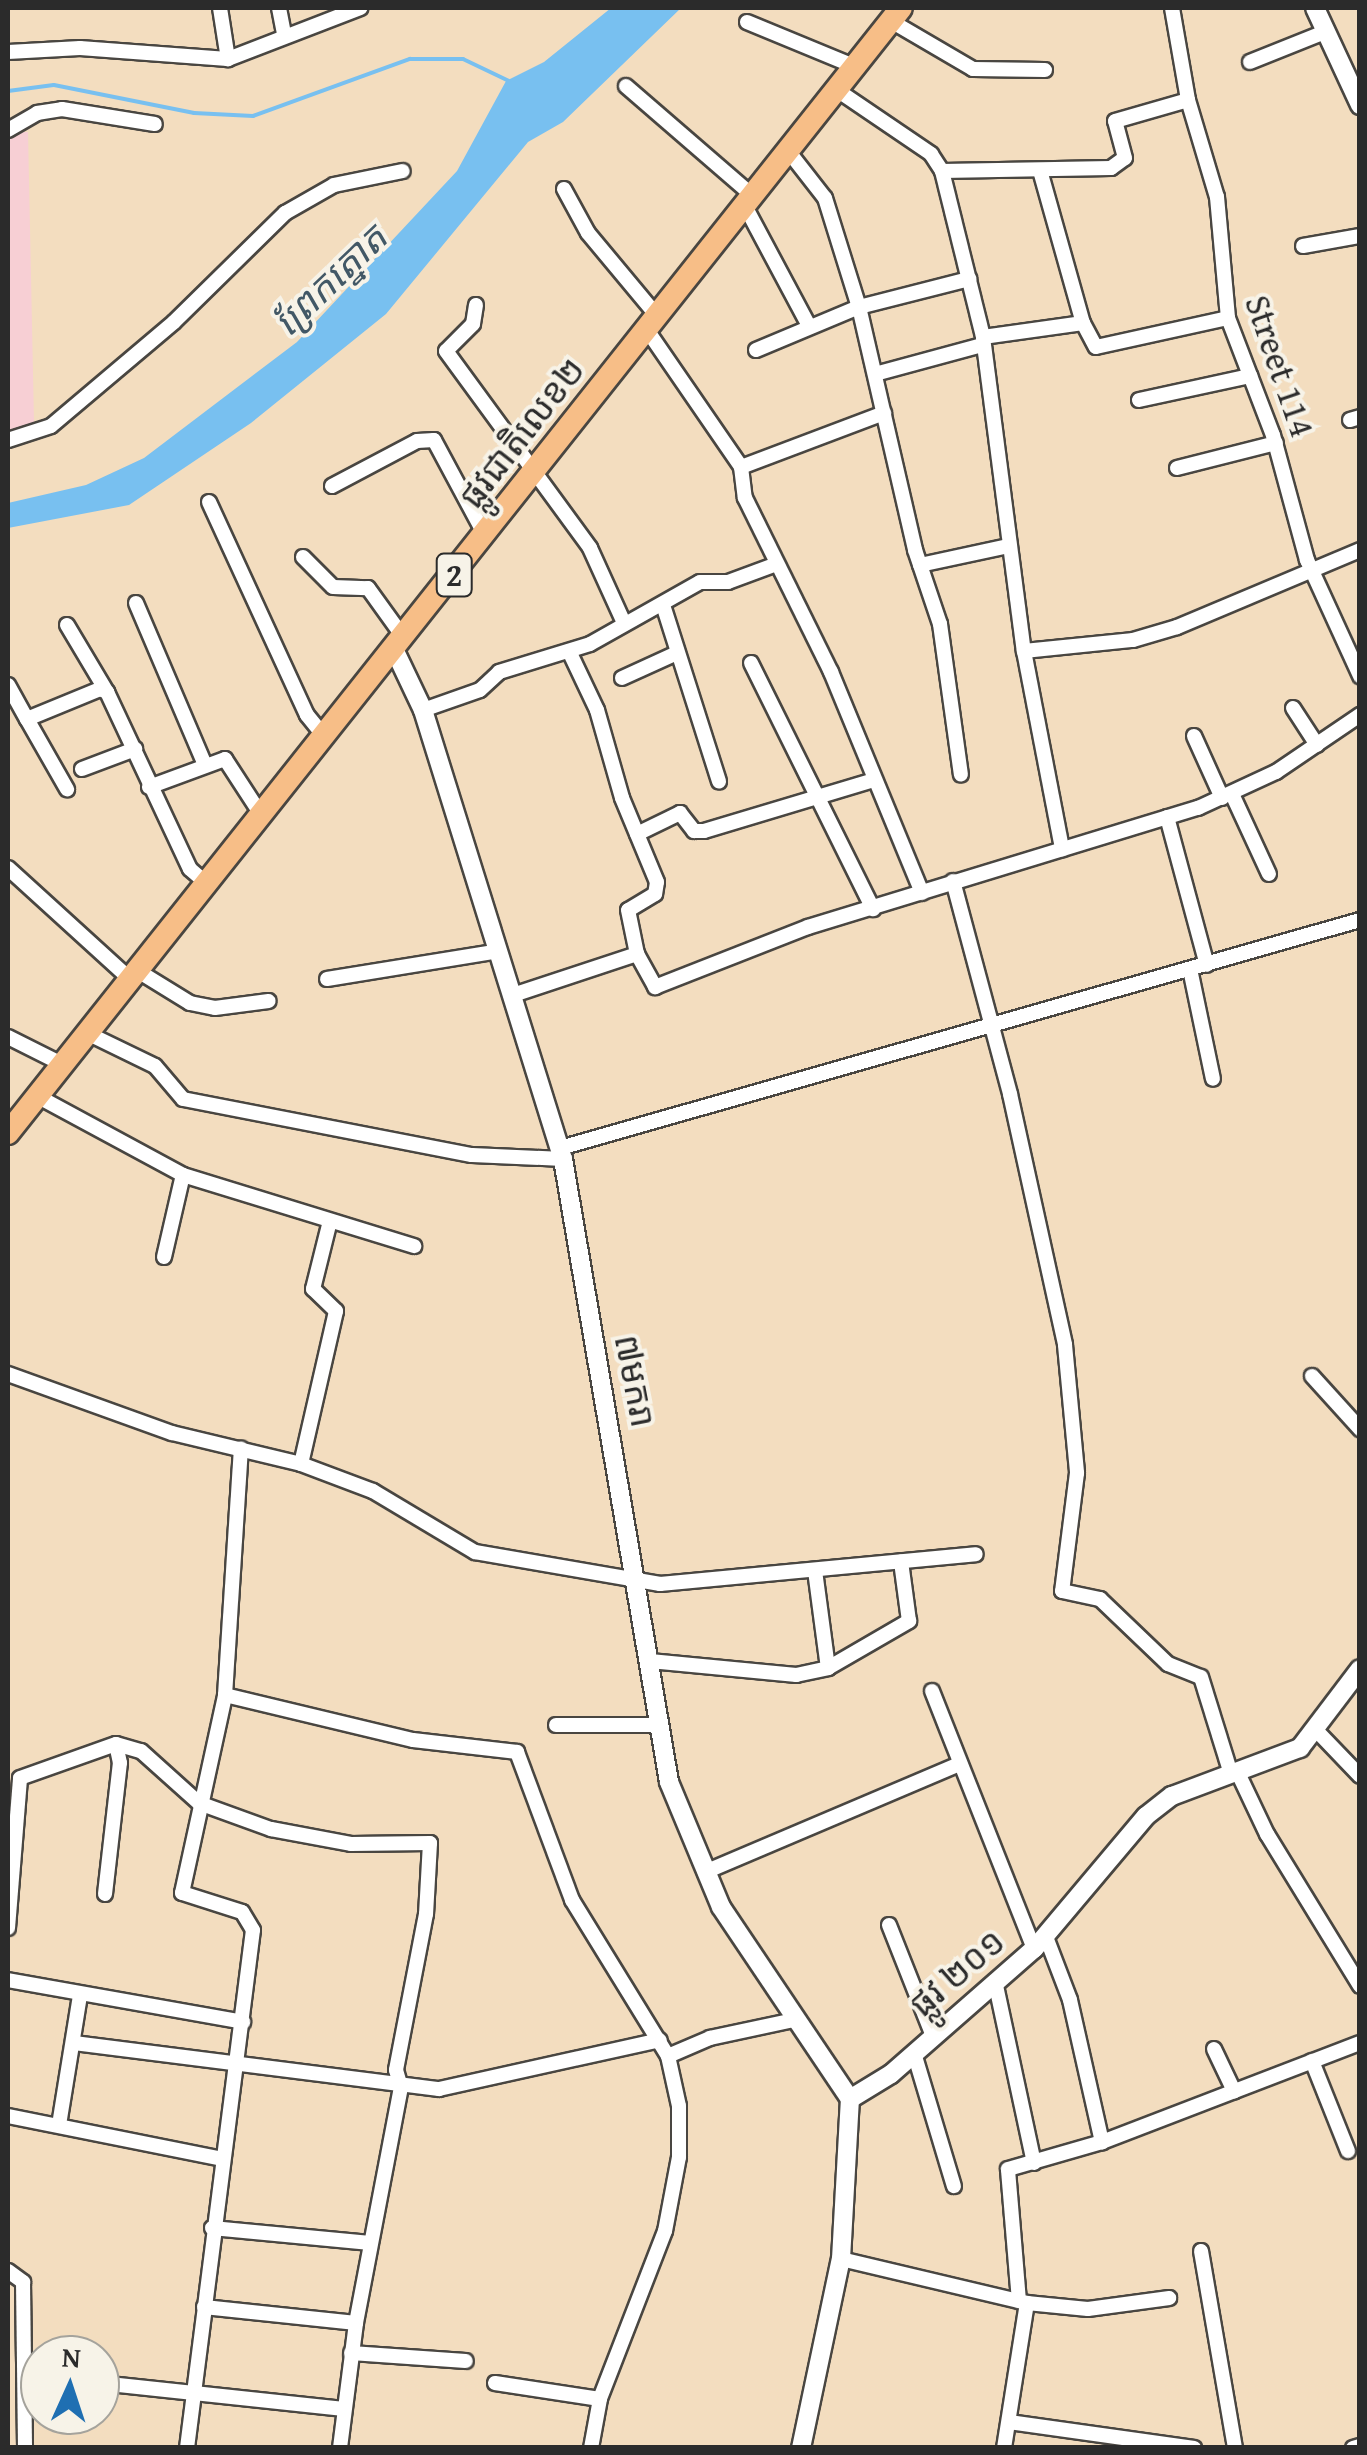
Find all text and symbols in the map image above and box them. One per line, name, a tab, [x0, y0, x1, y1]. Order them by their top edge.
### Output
water label: ព្រែកត្នោត	[264, 215, 396, 345]
street label: Street 114	[1236, 290, 1324, 442]
street label: ផ្លូវជាតិលេខ២	[450, 349, 594, 517]
road number: 2	[434, 548, 474, 602]
street label: ៧មករា	[605, 1331, 665, 1431]
street label: ផ្លូវ ២០១	[901, 1920, 1013, 2026]
north arrow	[20, 2335, 120, 2435]
text: N	[61, 2336, 82, 2378]

